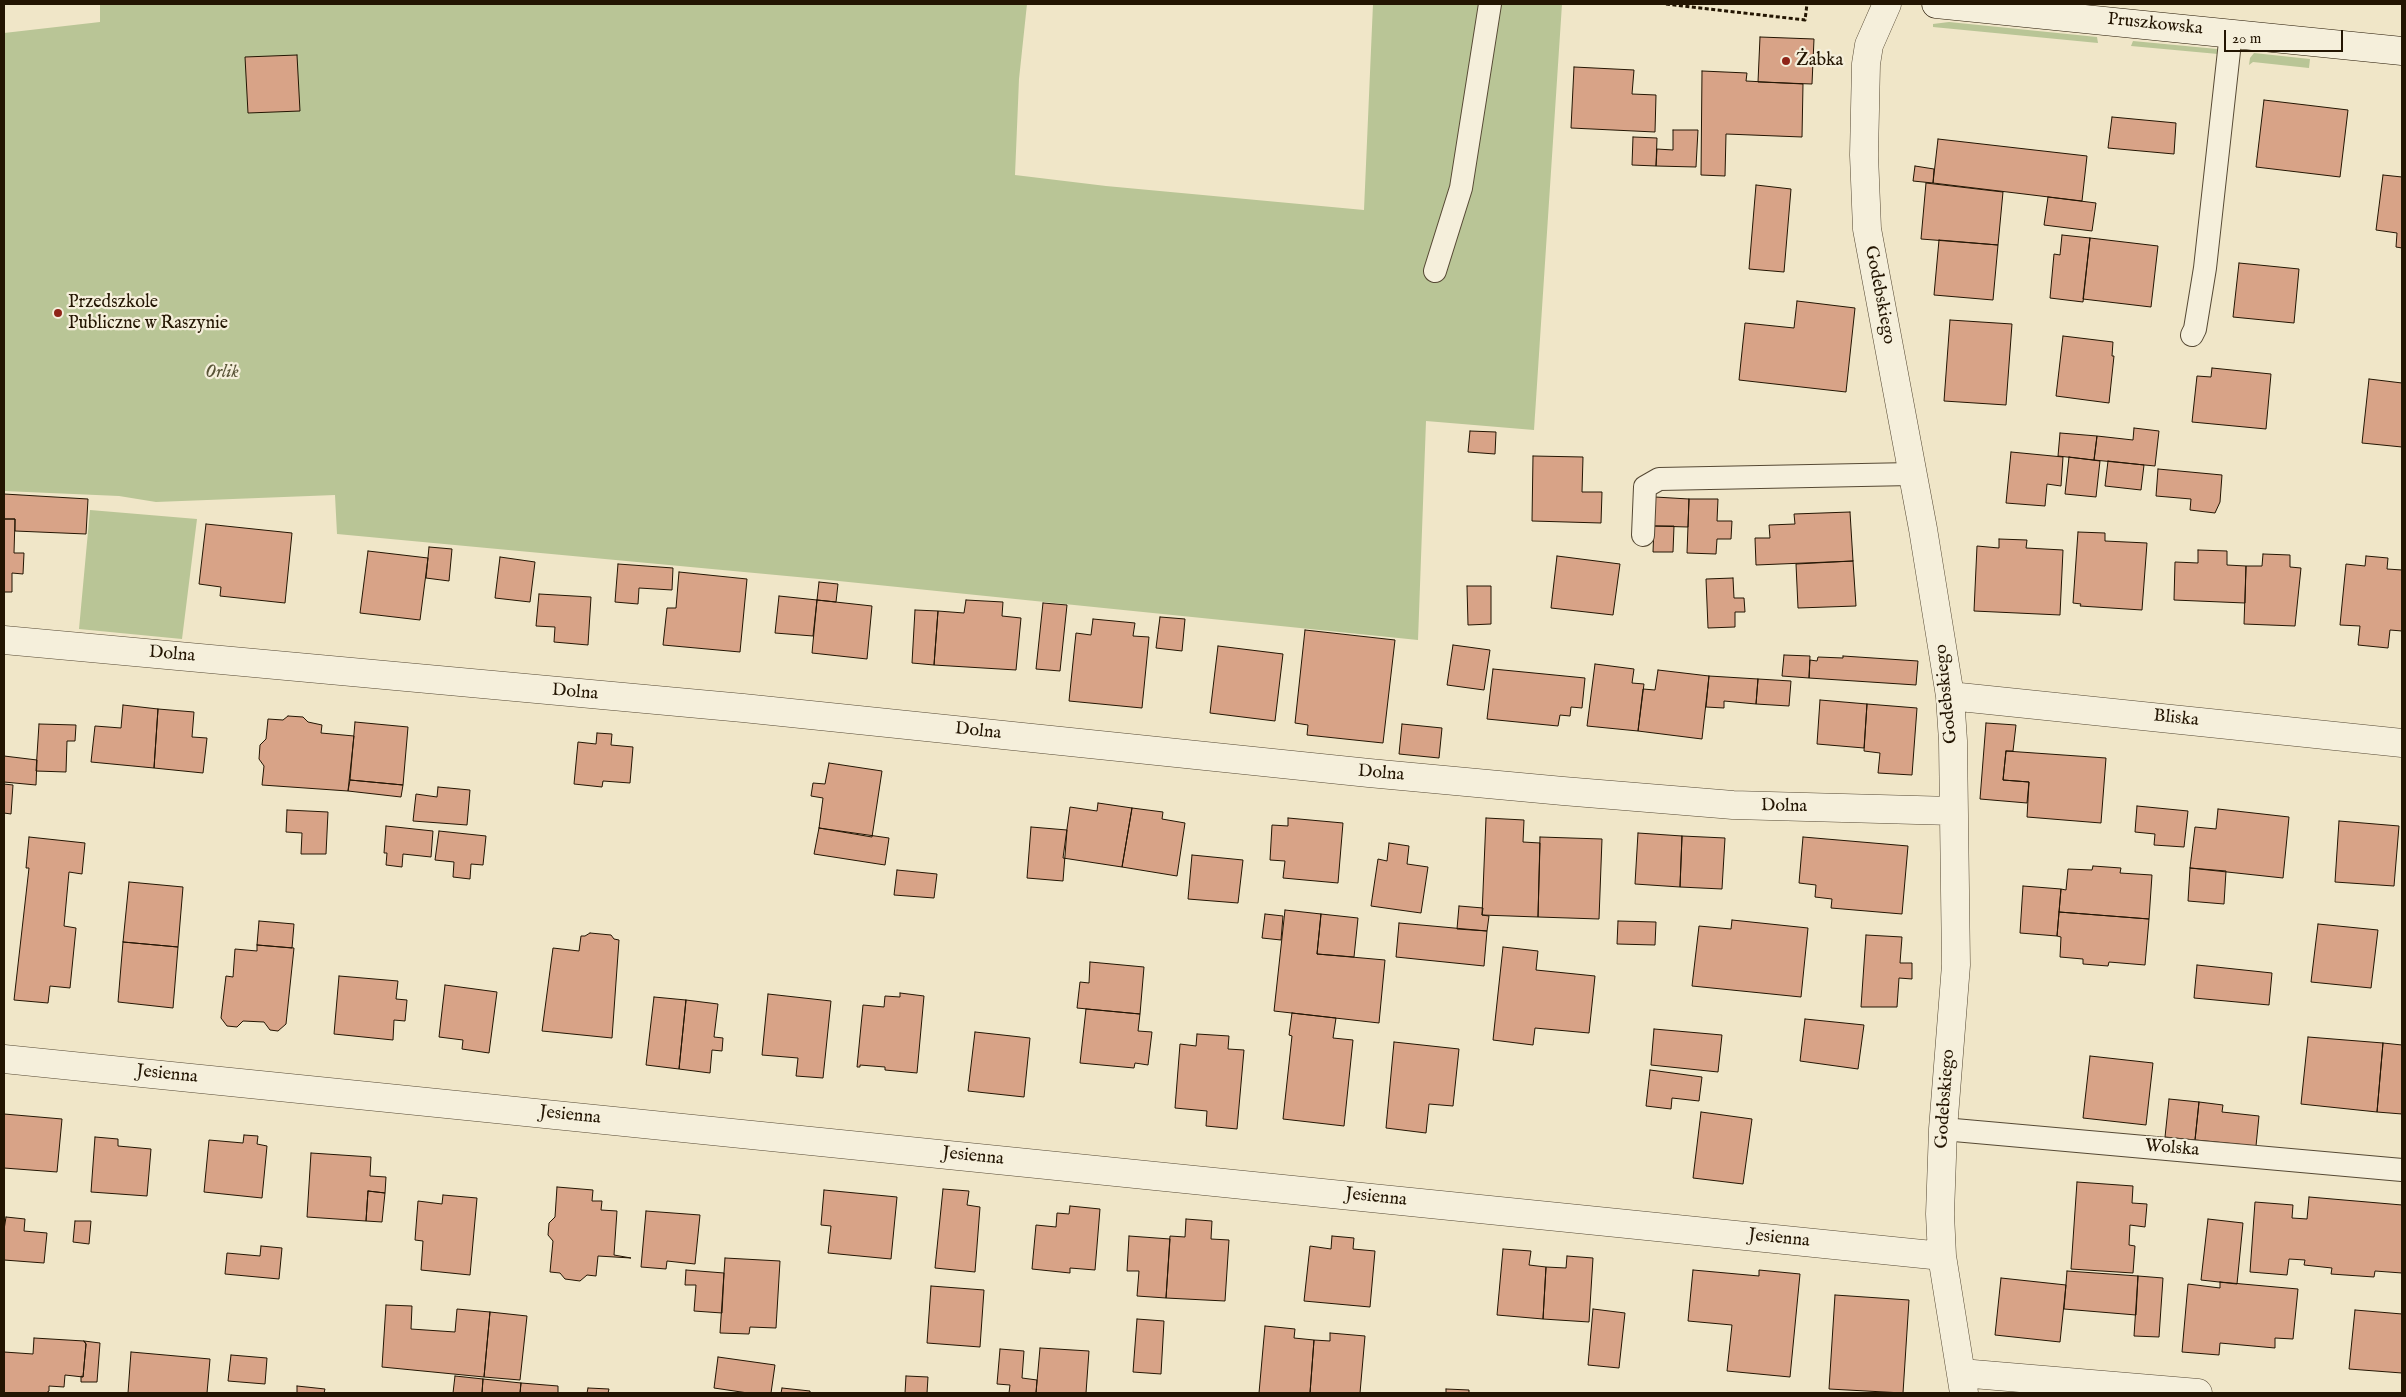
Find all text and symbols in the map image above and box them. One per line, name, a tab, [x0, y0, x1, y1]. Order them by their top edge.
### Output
street label: Pruszkowska	[2106, 9, 2204, 41]
scale bar	[2226, 20, 2345, 52]
text: 20 m	[2232, 29, 2261, 48]
place label: Żabka	[1796, 50, 1843, 72]
marker: Żabka	[1780, 55, 1792, 67]
street label: Godebskiego	[1859, 244, 1899, 346]
place label: Przedszkole Publiczne w Raszynie	[68, 292, 228, 334]
marker: Przedszkole Publiczne w Raszynie	[52, 307, 64, 319]
park label: Orlik	[205, 362, 239, 384]
street label: Dolna	[148, 642, 196, 668]
street label: Godebskiego	[1931, 643, 1963, 745]
street label: Dolna	[551, 680, 599, 706]
street label: Bliska	[2152, 706, 2200, 732]
street label: Dolna	[954, 719, 1002, 745]
street label: Dolna	[1357, 761, 1405, 787]
street label: Dolna	[1761, 796, 1807, 818]
street label: Godebskiego	[1932, 1048, 1960, 1150]
street label: Jesienna	[135, 1061, 199, 1089]
street label: Jesienna	[538, 1102, 602, 1130]
street label: Wolska	[2144, 1136, 2200, 1162]
street label: Jesienna	[941, 1143, 1005, 1171]
street label: Jesienna	[1344, 1184, 1408, 1212]
street label: Jesienna	[1747, 1225, 1811, 1253]

